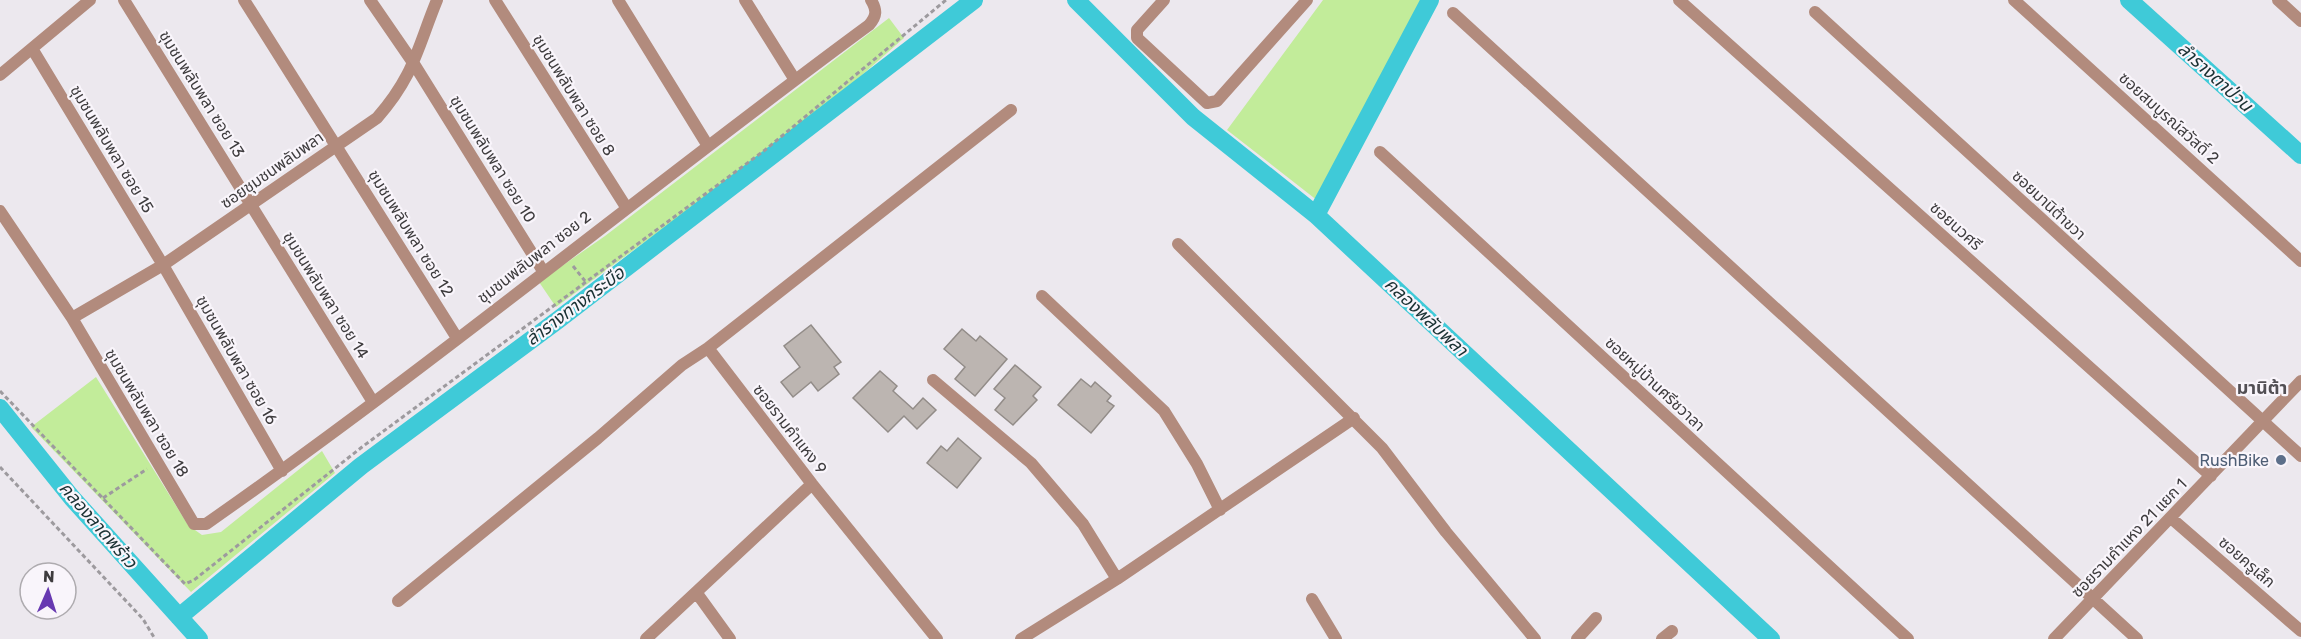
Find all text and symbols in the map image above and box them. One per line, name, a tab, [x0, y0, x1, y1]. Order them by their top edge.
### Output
street label: ชุมชนพลับพลา ซอย 13	[155, 27, 249, 161]
street label: ชุมชนพลับพลา ซอย 8	[529, 31, 619, 159]
water label: ลำรางตาป่วน	[2173, 38, 2258, 117]
street label: ซอยสมบูรณ์สวัสดิ์ 2	[2115, 68, 2223, 168]
street label: ชุมชนพลับพลา ซอย 15	[66, 82, 158, 216]
street label: ชุมชนพลับพลา ซอย 10	[446, 92, 540, 226]
street label: ซอยชุมชนพลับพลา	[217, 127, 327, 213]
street label: ชุมชนพลับพลา ซอย 12	[364, 166, 458, 300]
street label: ซอยมานิต้าขวา	[2008, 166, 2090, 244]
street label: ซอยนวศรี	[1926, 198, 1986, 254]
street label: ชุมชนพลับพลา ซอย 2	[473, 207, 595, 307]
street label: ชุมชนพลับพลา ซอย 14	[279, 228, 373, 362]
water label: ลำรางทางกระบือ	[521, 261, 629, 350]
water label: คลองพลับพลา	[1380, 273, 1472, 361]
street label: ชุมชนพลับพลา ซอย 16	[192, 292, 282, 428]
street label: ซอยหมู่บ้านศรีชวาลา	[1601, 333, 1709, 435]
street label: ชุมชนพลับพลา ซอย 18	[101, 345, 193, 481]
district label: มานิต้า	[2237, 377, 2287, 399]
street label: ซอยรามคำแหง 9	[749, 380, 831, 478]
place label: RushBike	[2200, 451, 2269, 470]
marker: RushBike	[2274, 453, 2288, 467]
street label: ซอยรามคำแหง 21 แยก 1	[2067, 475, 2191, 601]
water label: คลองลาดพร้าว	[54, 477, 142, 574]
street label: ซอยครูเล็ก	[2215, 532, 2279, 592]
north arrow	[18, 561, 78, 621]
text: N	[43, 567, 55, 586]

